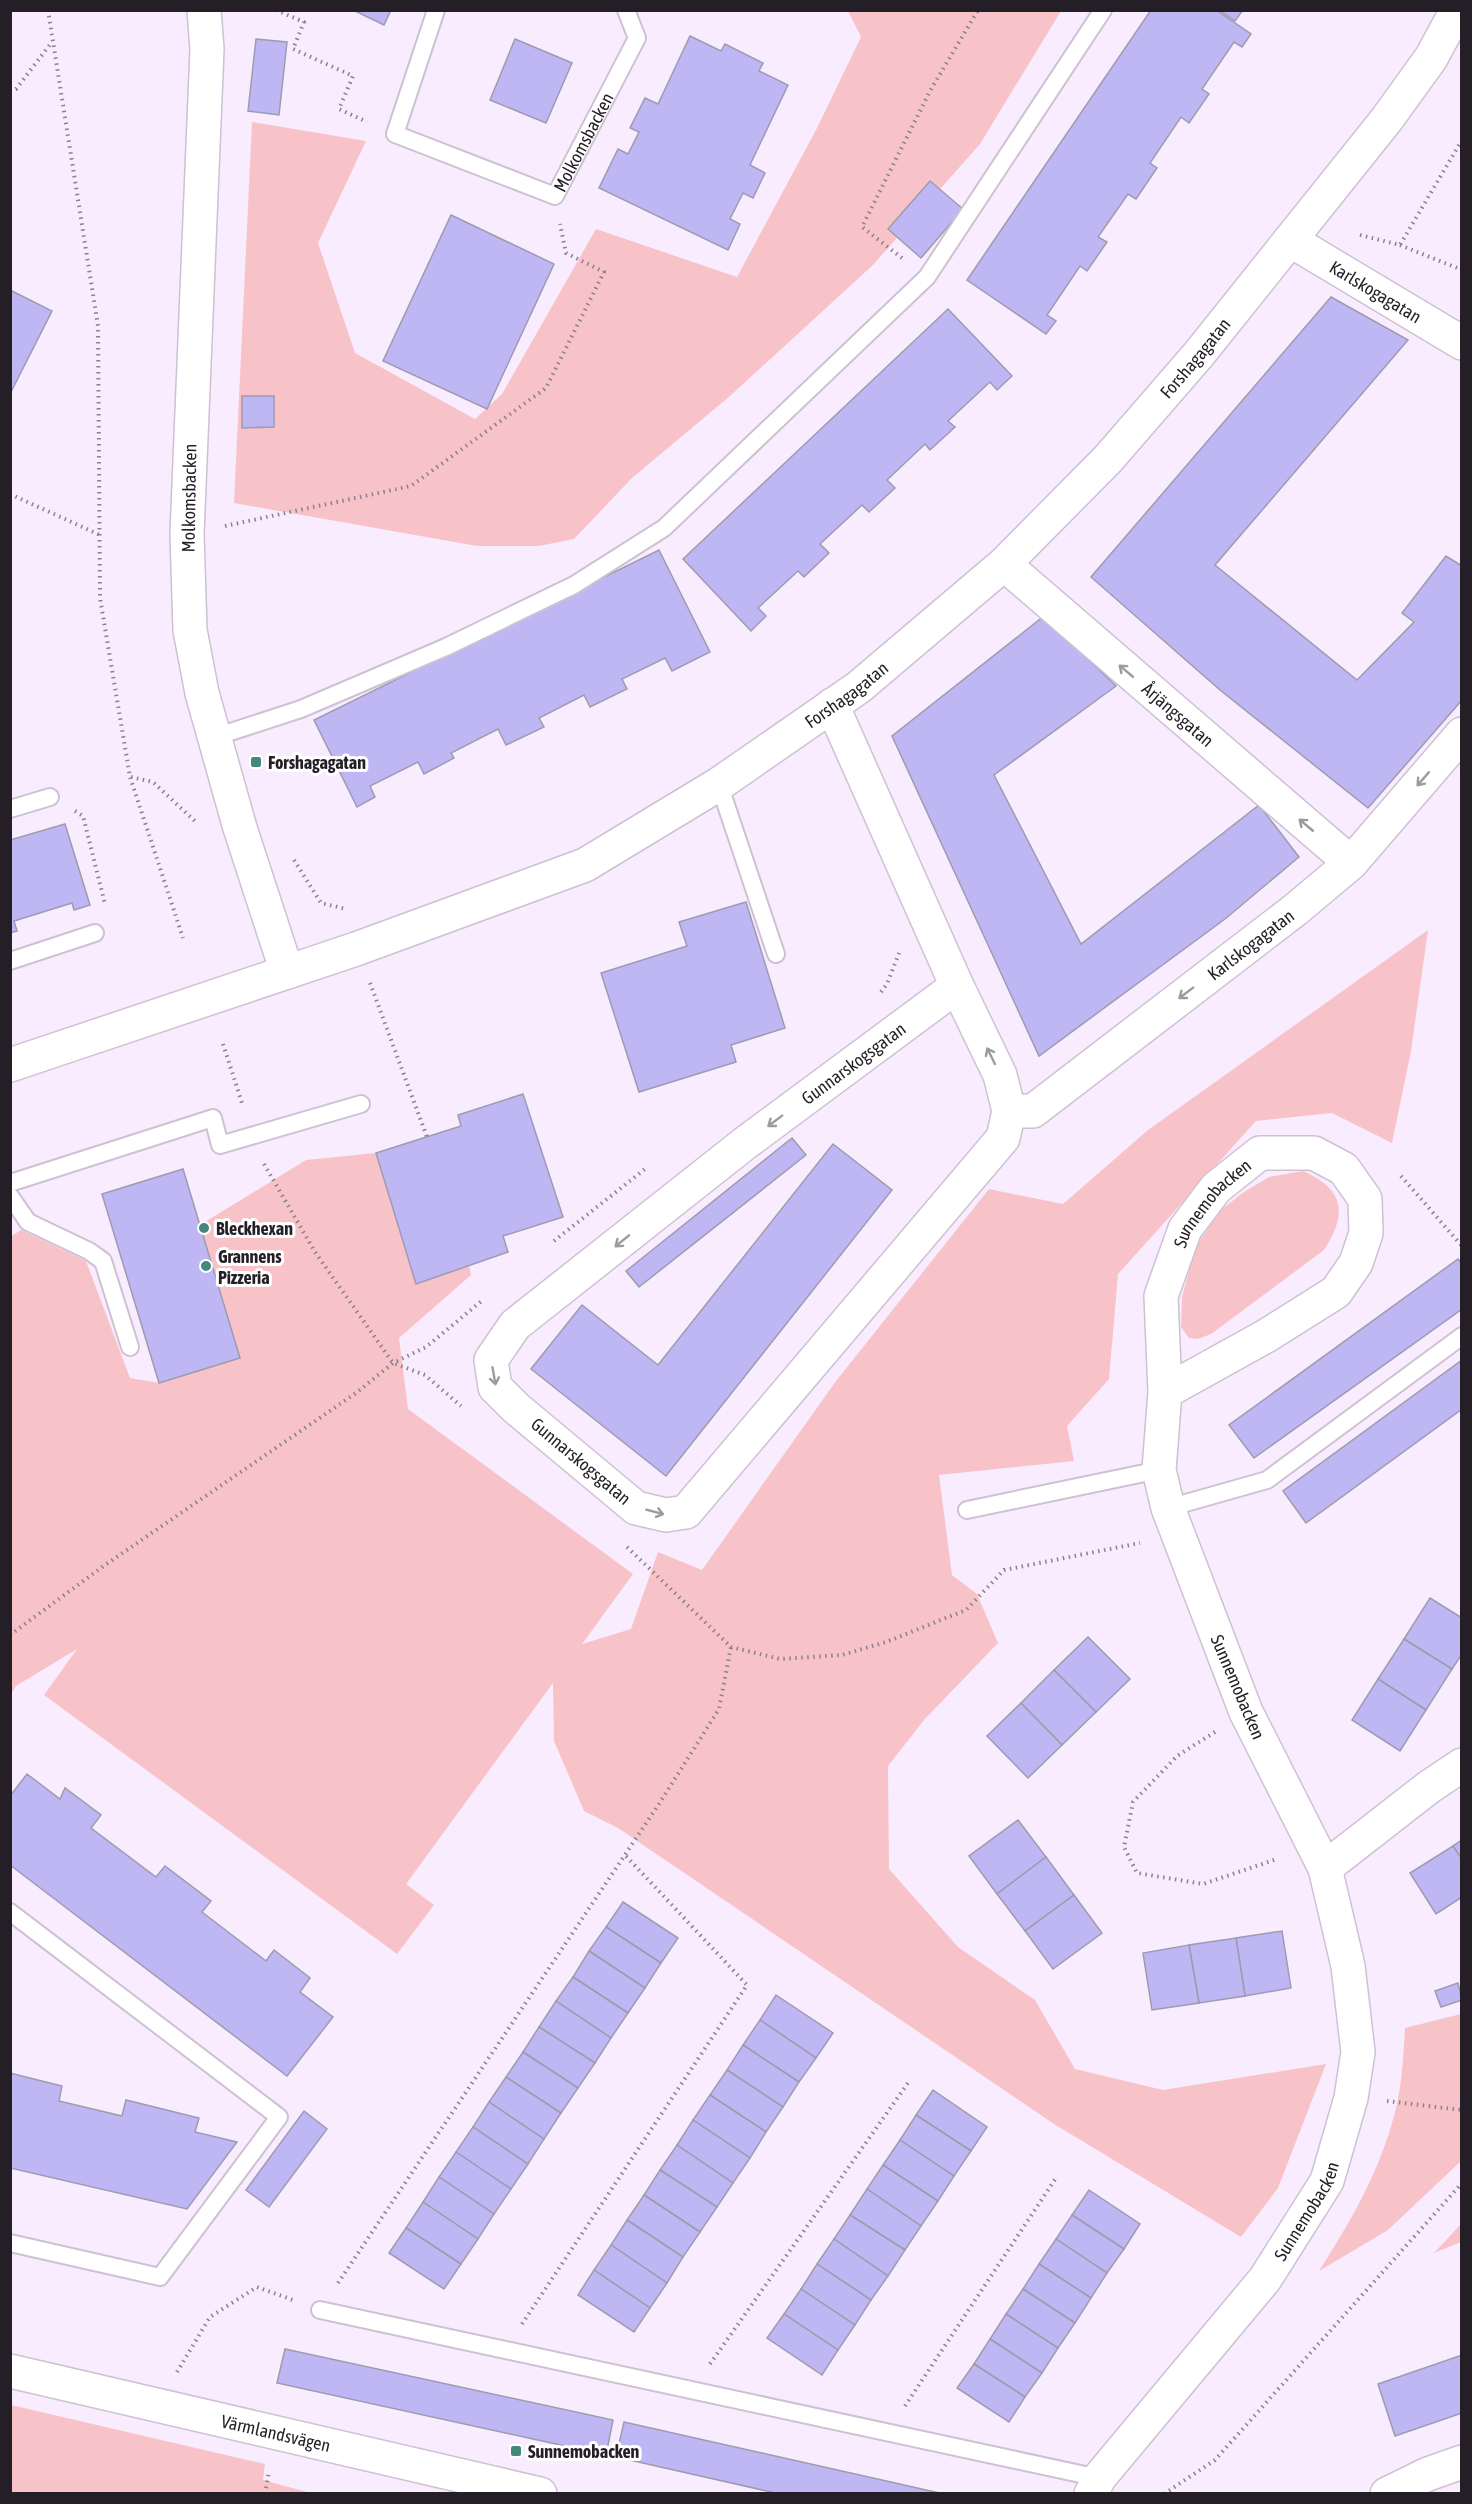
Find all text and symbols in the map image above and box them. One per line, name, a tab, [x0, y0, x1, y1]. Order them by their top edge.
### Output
street label: Molkomsbacken	[549, 89, 617, 195]
street label: Karlskogagatan	[1326, 256, 1425, 327]
street label: Forshagagatan	[1155, 314, 1234, 402]
street label: Molkomsbacken	[178, 443, 200, 553]
street label: Forshagagatan	[801, 657, 892, 732]
one-way arrow	[1119, 664, 1134, 678]
street label: Årjängsgatan	[1138, 678, 1218, 751]
place label: Forshagagatan	[268, 752, 366, 773]
marker: Forshagagatan	[249, 755, 263, 769]
one-way arrow	[1416, 771, 1430, 786]
one-way arrow	[1298, 818, 1314, 831]
street label: Karlskogagatan	[1203, 904, 1298, 984]
one-way arrow	[1179, 987, 1195, 1000]
street label: Gunnarskogsgatan	[797, 1018, 909, 1108]
one-way arrow	[985, 1047, 996, 1065]
one-way arrow	[768, 1115, 784, 1127]
street label: Sunnemobacken	[1169, 1154, 1255, 1250]
place label: Bleckhexan	[216, 1218, 293, 1239]
marker: Bleckhexan	[197, 1221, 211, 1235]
one-way arrow	[614, 1235, 630, 1248]
place label: Grannens Pizzeria	[218, 1246, 282, 1288]
marker: Grannens Pizzeria	[199, 1259, 213, 1273]
one-way arrow	[488, 1366, 499, 1385]
street label: Gunnarskogsgatan	[527, 1413, 635, 1509]
one-way arrow	[645, 1507, 664, 1519]
street label: Sunnemobacken	[1207, 1632, 1269, 1742]
street label: Sunnemobacken	[1269, 2159, 1343, 2264]
street label: Värmlandsvägen	[219, 2410, 333, 2456]
place label: Sunnemobacken	[528, 2441, 640, 2462]
marker: Sunnemobacken	[509, 2444, 523, 2458]

